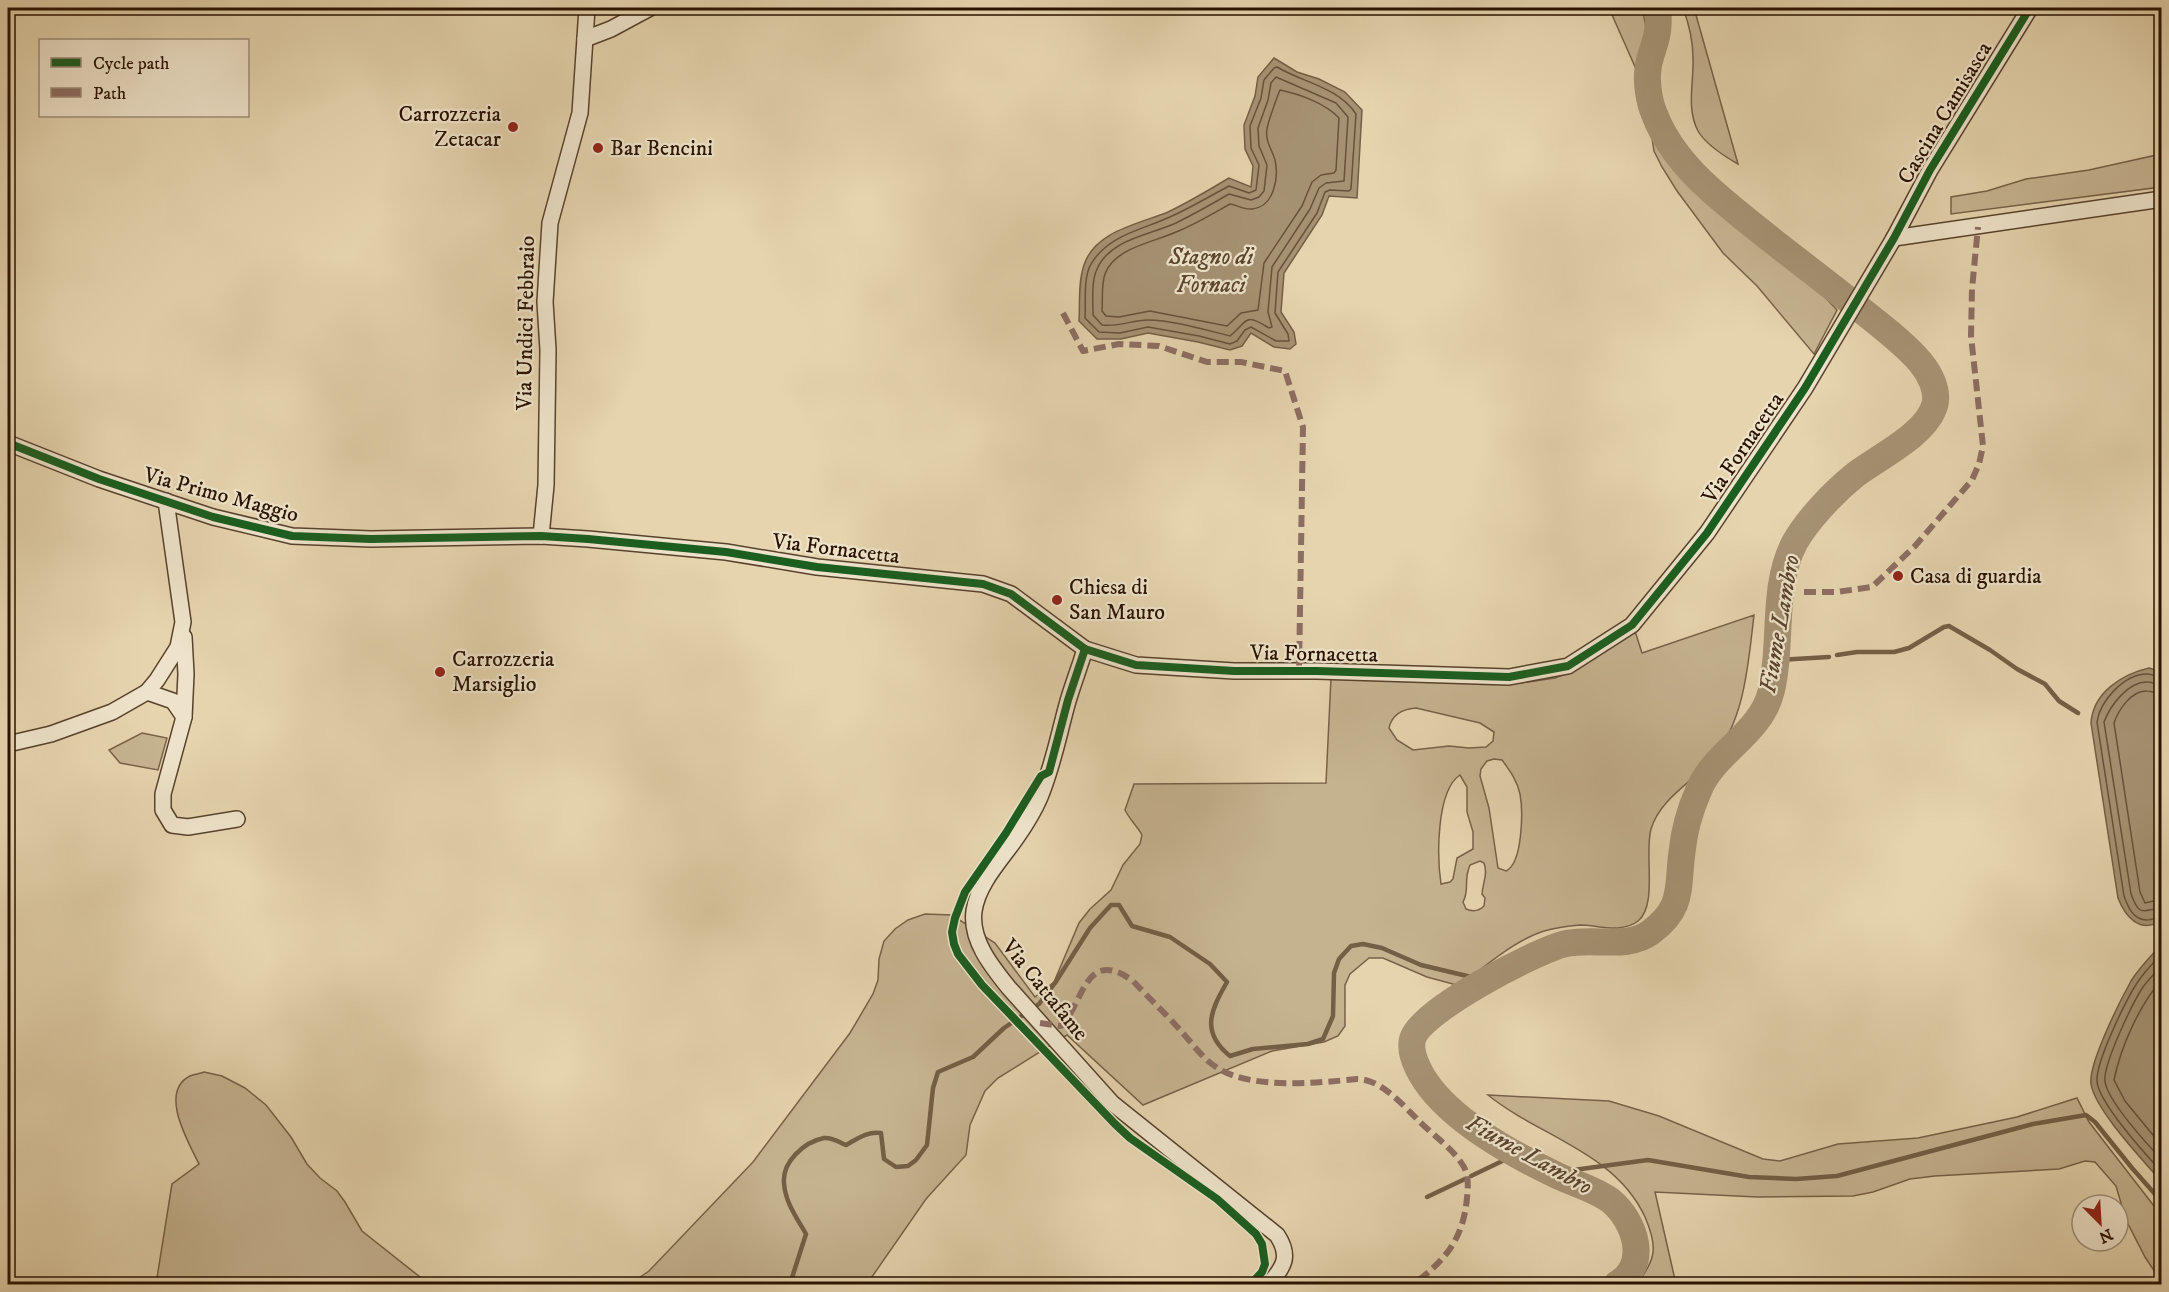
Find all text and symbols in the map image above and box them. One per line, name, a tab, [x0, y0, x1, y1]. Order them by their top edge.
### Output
street label: Cascina Camisasca	[1892, 36, 1998, 189]
legend	[39, 39, 249, 117]
text: Cycle path	[93, 53, 170, 75]
text: Path	[93, 83, 127, 105]
place label: Carrozzeria Zetacar	[399, 101, 502, 153]
marker: Carrozzeria Zetacar	[506, 120, 520, 134]
place label: Bar Bencini	[610, 135, 713, 162]
marker: Bar Bencini	[591, 141, 605, 155]
street label: Via Undici Febbraio	[511, 236, 541, 411]
water label: Stagno di Fornaci	[1168, 242, 1255, 300]
street label: Via Fornacetta	[1695, 387, 1790, 509]
street label: Via Primo Maggio	[140, 461, 301, 529]
street label: Via Fornacetta	[770, 528, 902, 570]
water label: Fiume Lambro	[1753, 552, 1807, 695]
place label: Casa di guardia	[1910, 563, 2042, 590]
marker: Casa di guardia	[1891, 569, 1905, 583]
place label: Chiesa di San Mauro	[1069, 574, 1165, 626]
marker: Chiesa di San Mauro	[1050, 593, 1064, 607]
street label: Via Fornacetta	[1249, 639, 1379, 669]
place label: Carrozzeria Marsiglio	[452, 646, 555, 698]
marker: Carrozzeria Marsiglio	[433, 665, 447, 679]
street label: Via Cattafame	[995, 933, 1094, 1046]
water label: Fiume Lambro	[1461, 1108, 1597, 1202]
north arrow	[2070, 1193, 2130, 1253]
text: N	[2096, 1224, 2116, 1248]

